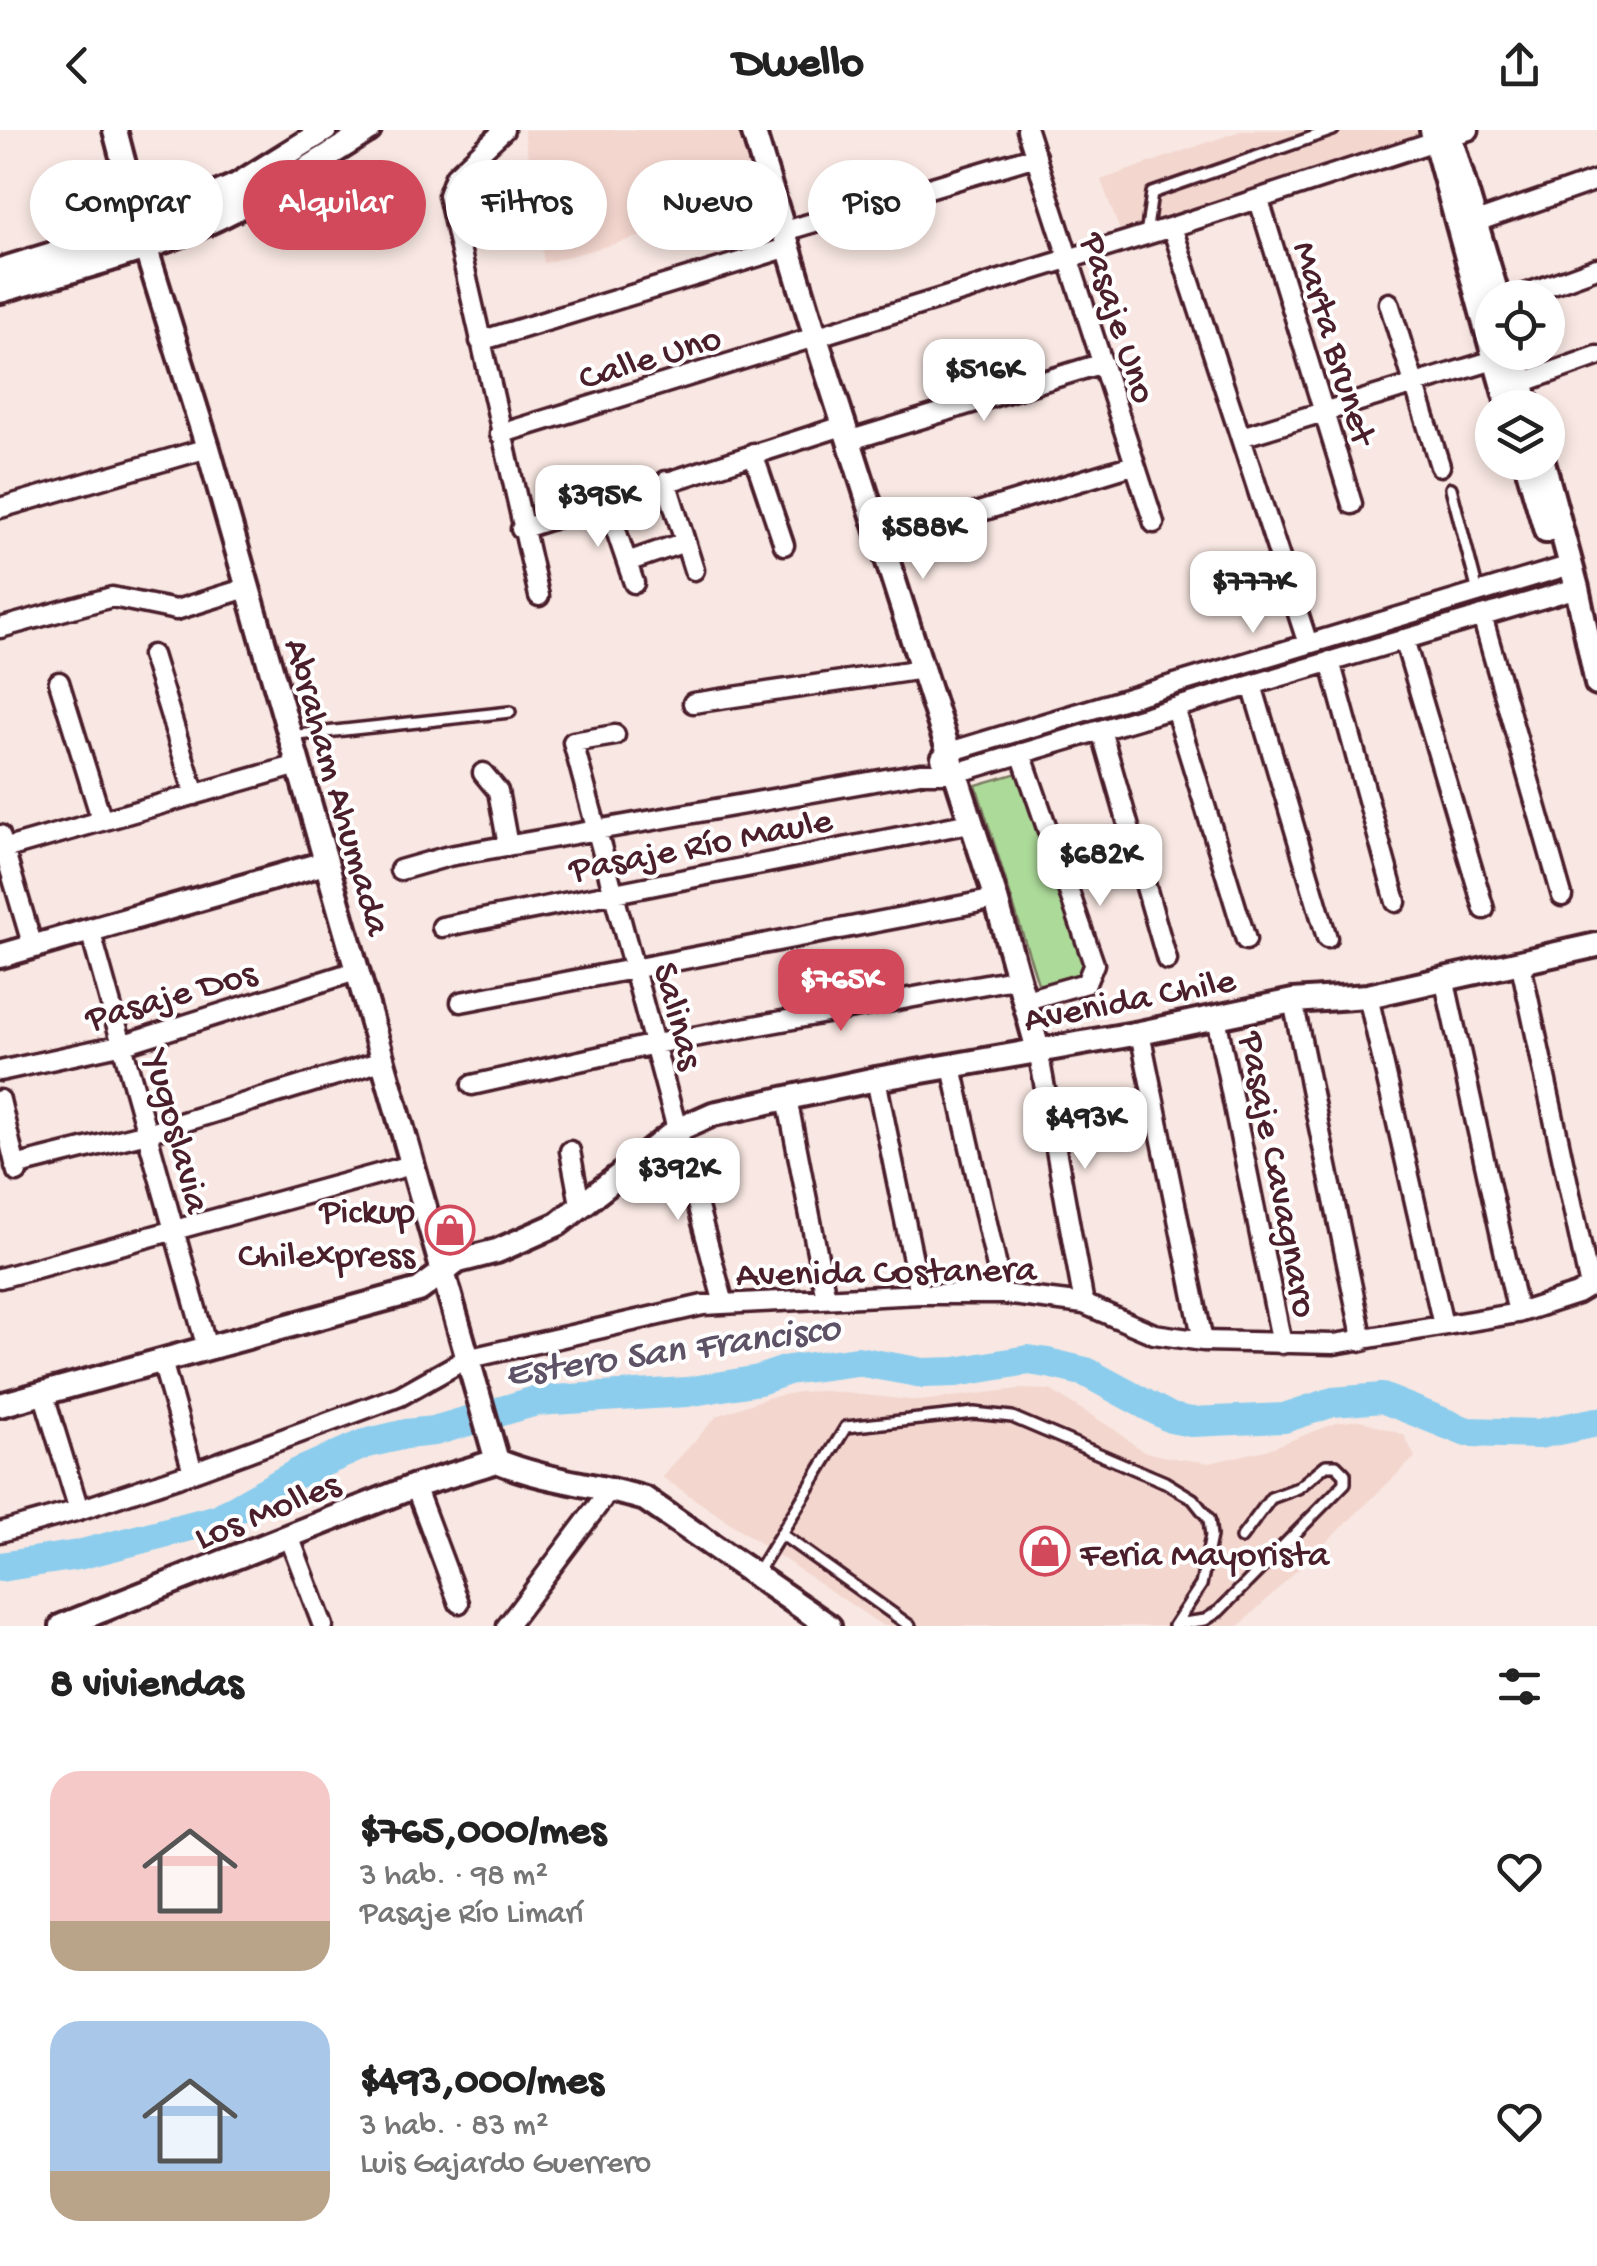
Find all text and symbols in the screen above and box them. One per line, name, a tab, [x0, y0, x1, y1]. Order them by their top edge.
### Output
icon: back	[50, 38, 105, 93]
icon: share	[1492, 38, 1547, 93]
text: Dwello	[733, 39, 864, 92]
chip: Comprar	[30, 160, 223, 250]
chip: Alquilar	[243, 160, 426, 250]
chip: Filtros	[446, 160, 607, 250]
chip: Nuevo	[627, 160, 788, 250]
chip: Piso	[808, 160, 936, 250]
street label: Pasaje Uno	[1067, 227, 1163, 410]
street label: Marta Brunet	[1279, 237, 1384, 454]
map controls	[1475, 280, 1565, 480]
button: locate	[1475, 280, 1565, 370]
street label: Calle Uno	[574, 318, 727, 403]
pin: $516K	[914, 339, 1054, 424]
text: $516K	[945, 352, 1023, 390]
button: layers	[1475, 390, 1565, 480]
pin: $395K	[528, 465, 668, 550]
text: $395K	[557, 478, 639, 516]
pin: $588K	[853, 497, 993, 582]
text: $588K	[881, 510, 965, 548]
pin: $777K	[1183, 551, 1323, 636]
text: $777K	[1212, 564, 1294, 602]
street label: Abraham Ahumada	[271, 634, 398, 943]
street label: Pasaje Río Maule	[565, 801, 837, 895]
pin: $682K	[1030, 824, 1170, 909]
text: $682K	[1059, 837, 1141, 875]
pin: $765K	[771, 949, 911, 1034]
street label: Pasaje Dos	[80, 953, 263, 1044]
street label: Salinas	[640, 958, 711, 1076]
street label: Avenida Chile	[1021, 961, 1240, 1045]
text: $765K	[800, 962, 882, 1000]
street label: Pasaje Cavagnaro	[1226, 1027, 1324, 1322]
street label: Yugoslavia	[131, 1044, 217, 1220]
pin: $493K	[1015, 1087, 1155, 1172]
text: $493K	[1045, 1100, 1125, 1138]
pin: $392K	[608, 1138, 748, 1223]
text: $392K	[638, 1151, 718, 1189]
place label: Pickup Chilexpress	[238, 1192, 416, 1280]
shop icon: Pickup Chilexpress	[424, 1204, 476, 1256]
street label: Avenida Costanera	[735, 1250, 1039, 1300]
water label: Estero San Francisco	[503, 1306, 845, 1400]
street label: Los Molles	[189, 1464, 348, 1563]
shop icon: Feria Mayorista	[1019, 1525, 1071, 1577]
place label: Feria Mayorista	[1079, 1535, 1331, 1579]
icon: filters	[1492, 1659, 1547, 1714]
text: 8 viviendas	[50, 1662, 243, 1711]
text: $765,000/mes	[360, 1809, 606, 1858]
icon: home	[130, 1811, 250, 1931]
icon: heart	[1492, 1844, 1547, 1899]
text: 3 hab. · 98 m²	[360, 1858, 548, 1896]
text: Pasaje Río Limarí	[360, 1896, 584, 1934]
text: $493,000/mes	[360, 2059, 603, 2108]
icon: home	[130, 2061, 250, 2181]
icon: heart	[1492, 2094, 1547, 2149]
text: 3 hab. · 83 m²	[360, 2108, 548, 2146]
text: Luis Gajardo Guerrero	[360, 2146, 651, 2184]

